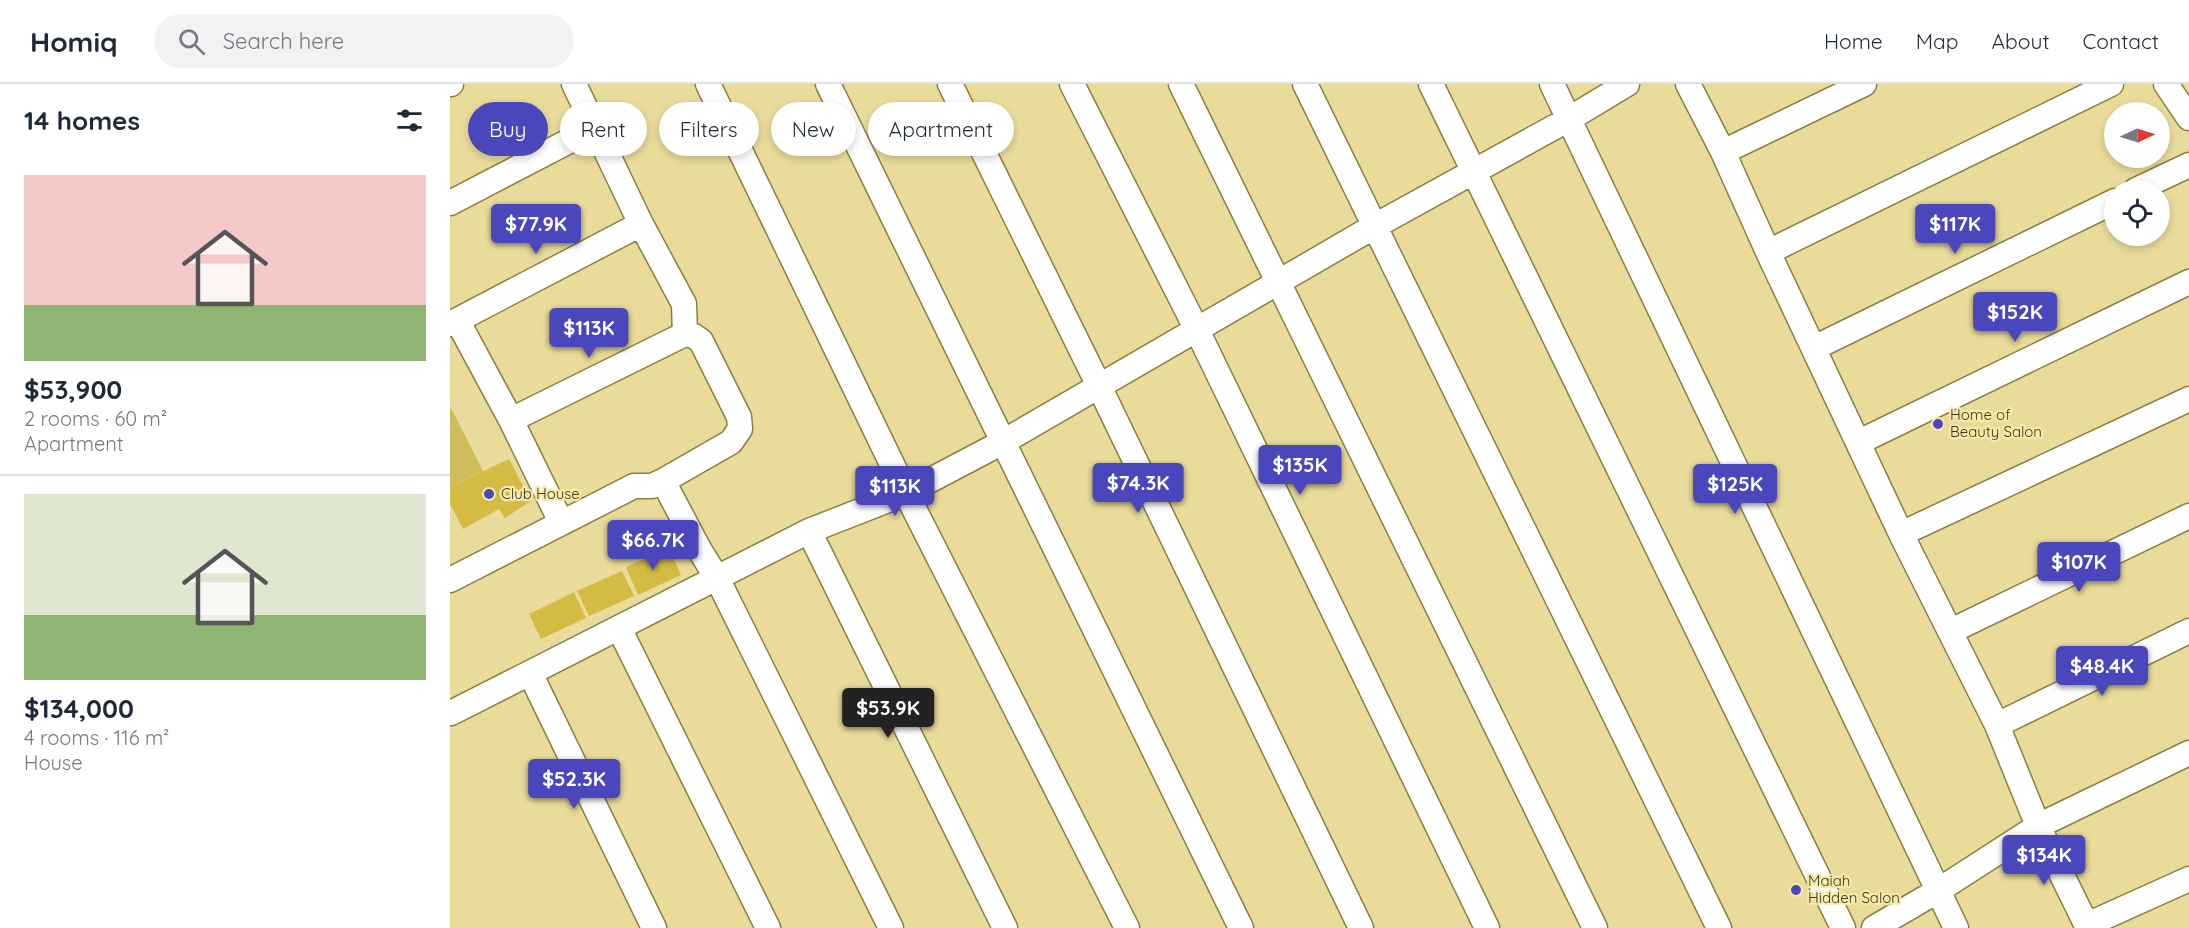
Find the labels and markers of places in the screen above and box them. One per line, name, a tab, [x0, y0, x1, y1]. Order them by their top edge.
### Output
pin: $77.9K	[487, 204, 585, 255]
pin: $117K	[1913, 204, 1997, 255]
pin: $152K	[1973, 292, 2057, 343]
pin: $113K	[547, 308, 631, 359]
place label: Home of Beauty Salon	[1950, 405, 2042, 441]
marker: Home of Beauty Salon	[1931, 417, 1945, 431]
pin: $135K	[1258, 445, 1342, 496]
pin: $74.3K	[1089, 463, 1187, 514]
pin: $125K	[1693, 464, 1777, 515]
pin: $113K	[853, 466, 937, 517]
place label: Club House	[501, 484, 580, 503]
marker: Club House	[482, 487, 496, 501]
pin: $66.7K	[604, 520, 702, 571]
pin: $107K	[2037, 542, 2121, 593]
pin: $48.4K	[2053, 646, 2151, 697]
pin: $53.9K	[839, 688, 937, 739]
pin: $52.3K	[525, 759, 623, 810]
pin: $134K	[2002, 835, 2086, 886]
place label: Maiah Hidden Salon	[1808, 871, 1900, 907]
marker: Maiah Hidden Salon	[1789, 883, 1803, 897]

